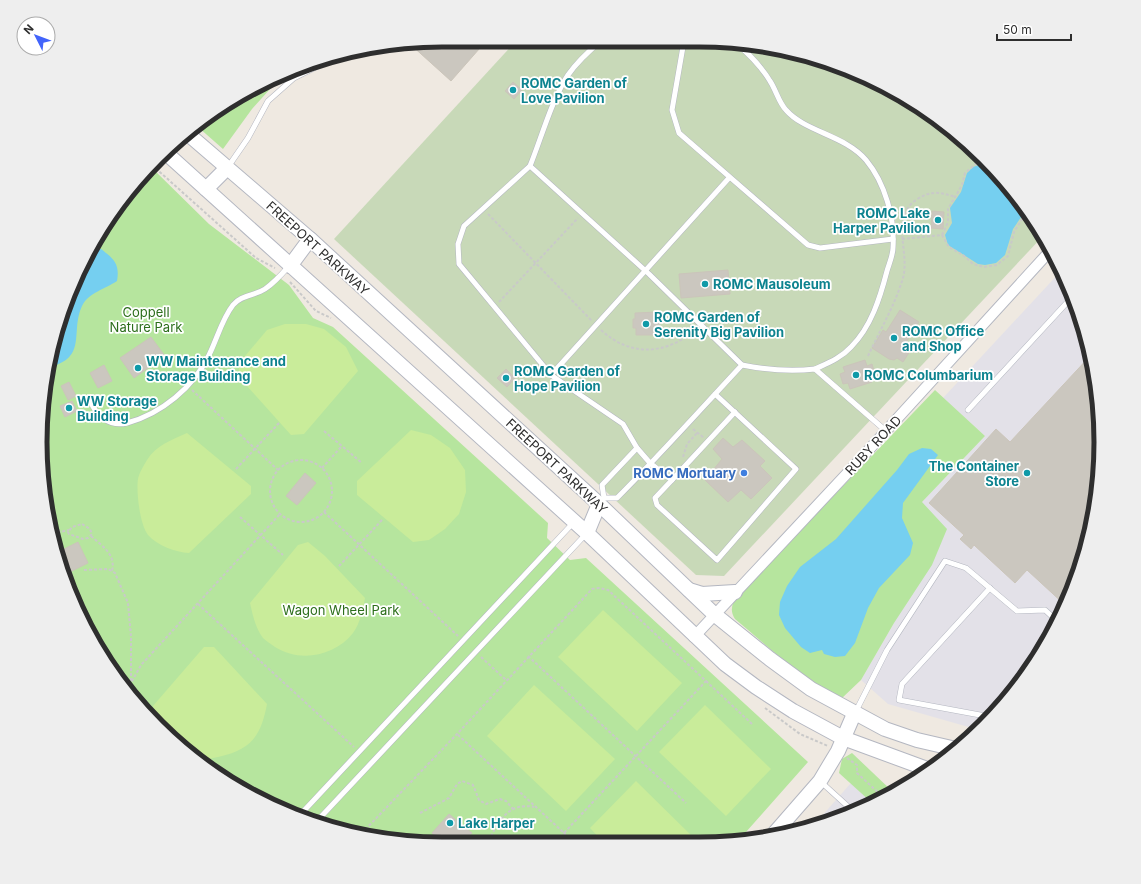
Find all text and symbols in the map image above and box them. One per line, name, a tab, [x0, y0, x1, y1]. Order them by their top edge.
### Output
north arrow	[16, 16, 56, 56]
scale bar	[997, 16, 1071, 42]
text: N	[21, 22, 37, 37]
text: 50 m	[1003, 22, 1032, 37]
place label: ROMC Garden of Love Pavilion	[521, 75, 628, 106]
marker: ROMC Garden of Love Pavilion	[508, 85, 518, 95]
street label: FREEPORT PARKWAY	[263, 198, 373, 298]
place label: ROMC Lake Harper Pavilion	[833, 205, 930, 236]
marker: ROMC Lake Harper Pavilion	[933, 215, 943, 225]
place label: ROMC Mausoleum	[713, 276, 831, 292]
marker: ROMC Mausoleum	[700, 279, 710, 289]
park label: Coppell Nature Park	[110, 304, 182, 335]
place label: ROMC Garden of Serenity Big Pavilion	[654, 309, 784, 340]
marker: ROMC Garden of Serenity Big Pavilion	[641, 319, 651, 329]
place label: ROMC Office and Shop	[902, 323, 984, 354]
marker: ROMC Office and Shop	[889, 333, 899, 343]
place label: WW Maintenance and Storage Building	[146, 353, 286, 384]
marker: WW Maintenance and Storage Building	[133, 363, 143, 373]
place label: ROMC Garden of Hope Pavilion	[514, 363, 621, 394]
place label: ROMC Columbarium	[864, 367, 993, 383]
marker: ROMC Columbarium	[851, 370, 861, 380]
marker: ROMC Garden of Hope Pavilion	[501, 373, 511, 383]
place label: WW Storage Building	[77, 393, 157, 424]
marker: WW Storage Building	[64, 403, 74, 413]
street label: RUBY ROAD	[841, 412, 905, 478]
street label: FREEPORT PARKWAY	[503, 415, 611, 517]
place label: The Container Store	[929, 458, 1020, 489]
place label: ROMC Mortuary	[633, 465, 736, 481]
marker: ROMC Mortuary	[739, 468, 749, 478]
marker: The Container Store	[1022, 468, 1032, 478]
park label: Wagon Wheel Park	[283, 602, 399, 618]
place label: Lake Harper	[458, 815, 536, 831]
marker: Lake Harper	[445, 818, 455, 828]

